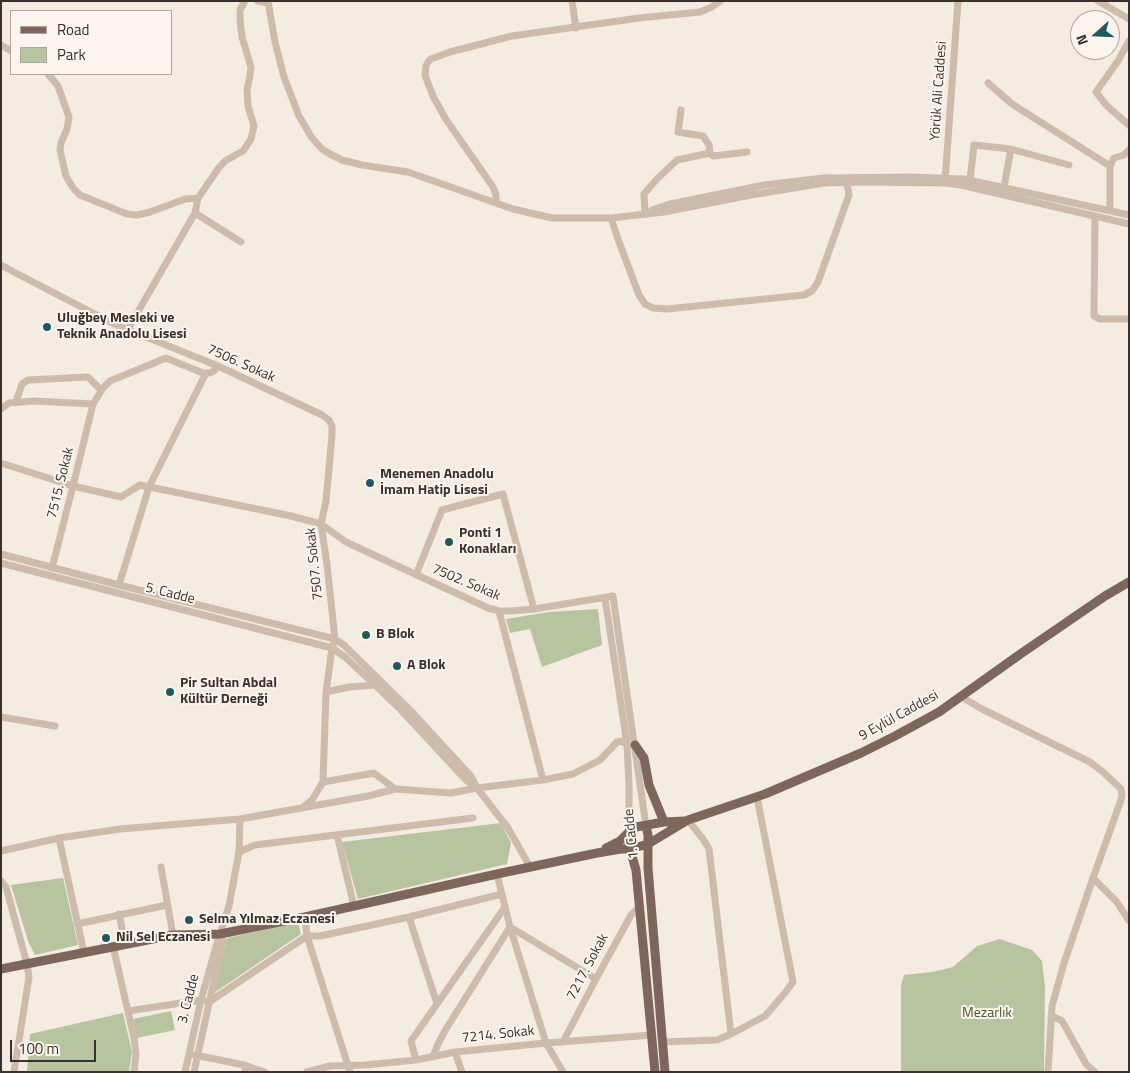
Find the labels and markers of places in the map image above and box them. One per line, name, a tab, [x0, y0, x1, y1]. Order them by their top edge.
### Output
place label: Uluğbey Mesleki ve Teknik Anadolu Lisesi	[57, 311, 187, 344]
marker: Uluğbey Mesleki ve Teknik Anadolu Lisesi	[41, 321, 53, 333]
place label: Menemen Anadolu İmam Hatip Lisesi	[380, 467, 494, 500]
marker: Menemen Anadolu İmam Hatip Lisesi	[364, 477, 376, 489]
place label: Ponti 1 Konakları	[459, 526, 516, 558]
marker: Ponti 1 Konakları	[443, 536, 455, 548]
place label: B Blok	[376, 627, 415, 643]
marker: B Blok	[360, 629, 372, 641]
place label: A Blok	[407, 658, 445, 674]
marker: A Blok	[391, 660, 403, 672]
place label: Pir Sultan Abdal Kültür Derneği	[180, 676, 277, 709]
marker: Pir Sultan Abdal Kültür Derneği	[164, 686, 176, 698]
place label: Selma Yılmaz Eczanesi	[199, 912, 335, 928]
marker: Selma Yılmaz Eczanesi	[183, 914, 195, 926]
place label: Nil Sel Eczanesi	[116, 930, 210, 946]
marker: Nil Sel Eczanesi	[100, 932, 112, 944]

